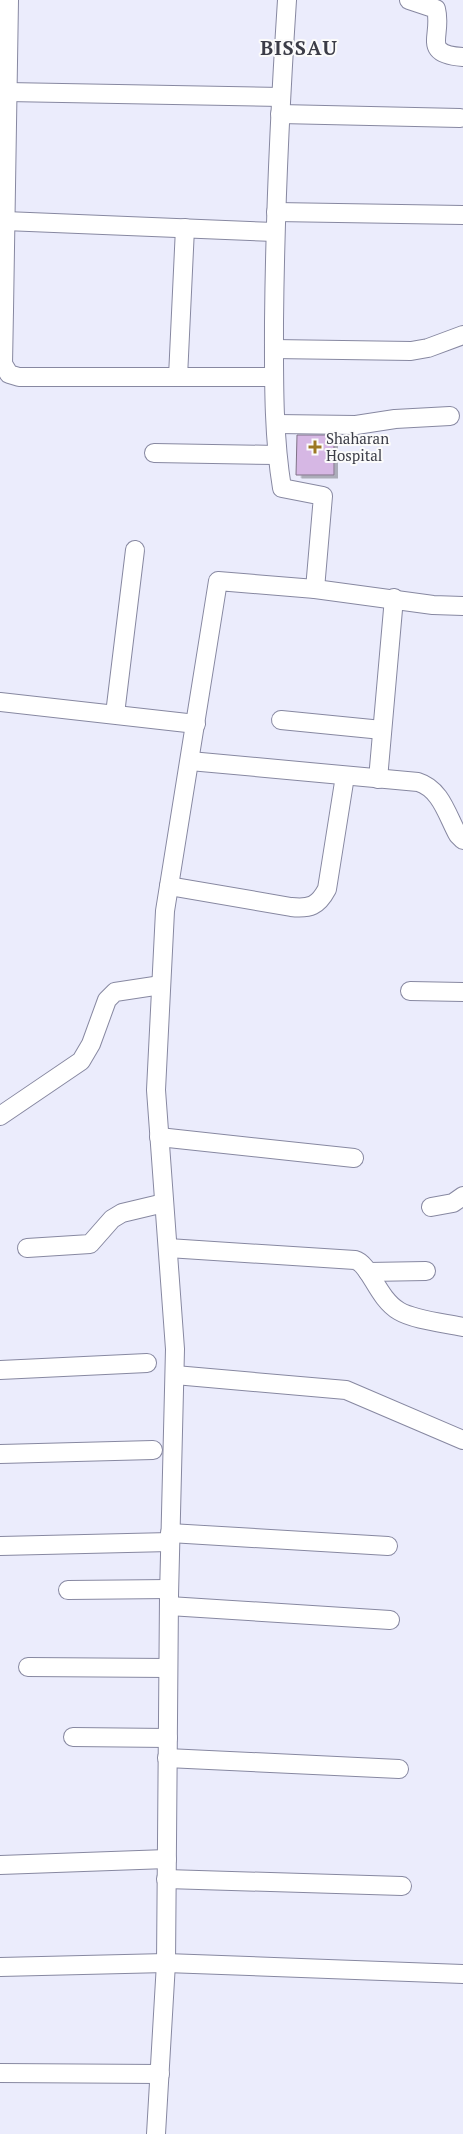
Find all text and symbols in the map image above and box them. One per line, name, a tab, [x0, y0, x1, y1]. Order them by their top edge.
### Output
district label: BISSAU	[260, 34, 338, 61]
place label: Shaharan Hospital	[326, 428, 389, 465]
marker: Shaharan Hospital	[308, 440, 322, 454]

